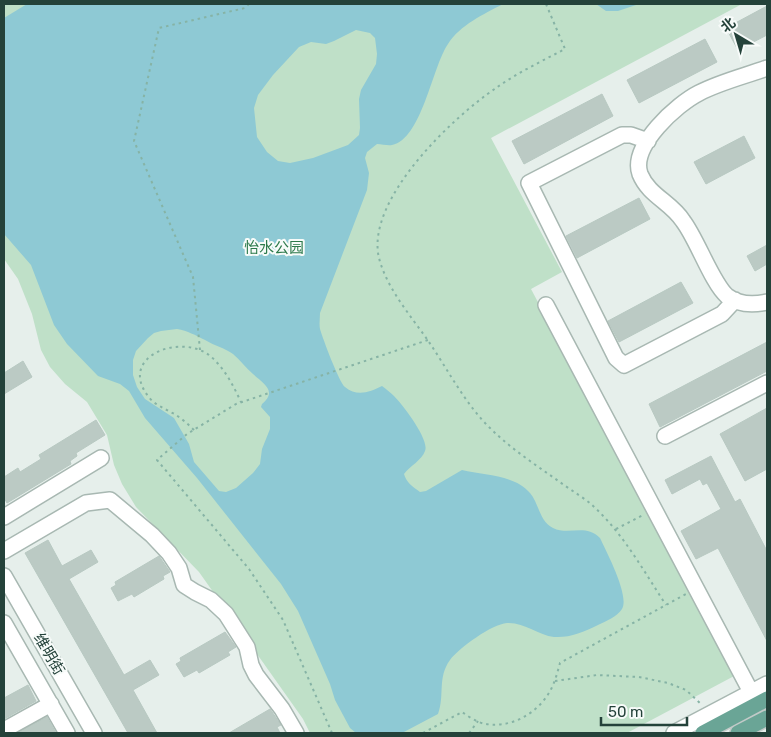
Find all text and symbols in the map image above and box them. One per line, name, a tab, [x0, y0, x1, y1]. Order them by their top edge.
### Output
north arrow	[711, 10, 761, 60]
text: 北	[718, 14, 739, 36]
park label: 怡水公园	[244, 239, 304, 257]
street label: 维明街	[30, 630, 68, 678]
scale bar	[601, 694, 687, 726]
text: 50 m	[608, 703, 643, 721]

